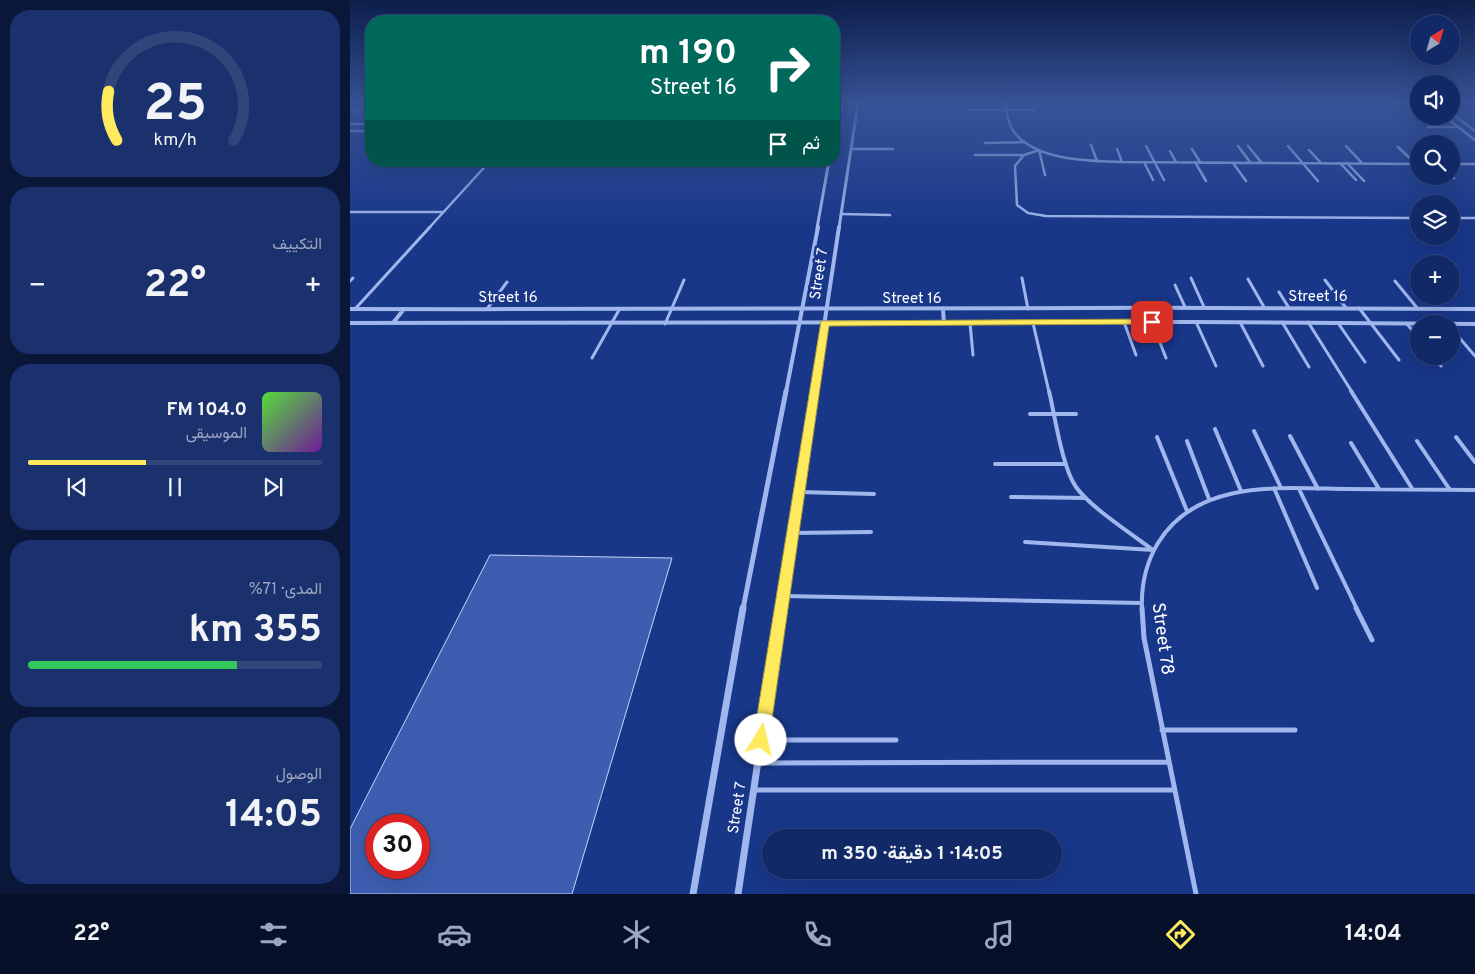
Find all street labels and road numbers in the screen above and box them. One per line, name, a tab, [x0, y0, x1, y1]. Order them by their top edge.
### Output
street label: Street 7	[807, 247, 833, 301]
street label: Street 16	[1288, 288, 1348, 307]
street label: Street 16	[478, 289, 538, 308]
street label: Street 16	[882, 290, 942, 309]
street label: Street 78	[1146, 601, 1178, 677]
street label: Street 7	[725, 781, 751, 835]

